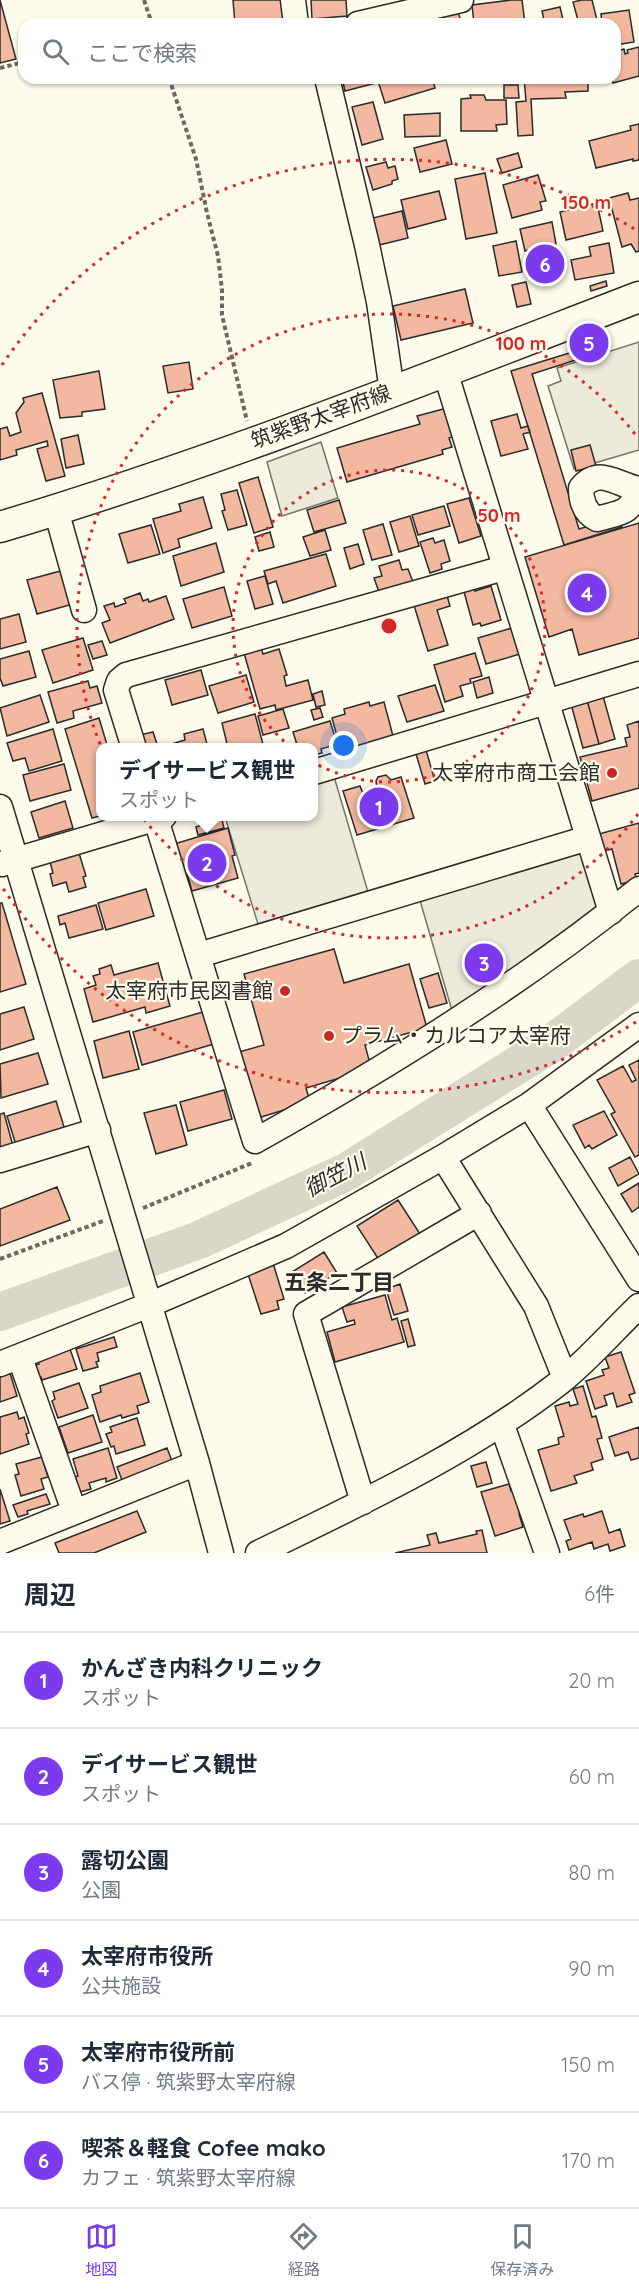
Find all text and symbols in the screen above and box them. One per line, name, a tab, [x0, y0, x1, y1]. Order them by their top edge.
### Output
search box	[18, 18, 621, 84]
icon: search	[39, 35, 72, 68]
text: ここで検索	[87, 39, 197, 67]
text: 150 m	[561, 191, 611, 214]
pin: 6	[526, 242, 564, 286]
pin: 5	[570, 320, 608, 366]
text: 100 m	[496, 332, 546, 355]
street label: 筑紫野太宰府線	[247, 379, 394, 453]
text: 50 m	[477, 504, 521, 527]
pin: 4	[568, 570, 606, 616]
centre of rings	[379, 616, 399, 636]
your location	[329, 731, 358, 760]
popup	[96, 743, 318, 821]
text: デイサービス観世	[119, 756, 295, 784]
place label: 太宰府市商工会館	[432, 759, 600, 785]
marker: 太宰府市商工会館	[605, 766, 619, 780]
pin: 1	[360, 784, 398, 830]
text: スポット	[119, 787, 199, 812]
pin: 2	[188, 840, 226, 886]
pin: 3	[464, 940, 504, 986]
place label: 太宰府市民図書館	[105, 977, 273, 1003]
marker: 太宰府市民図書館	[278, 984, 292, 998]
place label: プラム・カルコア太宰府	[341, 1022, 571, 1048]
marker: プラム・カルコア太宰府	[322, 1029, 336, 1043]
water label: 御笠川	[299, 1146, 372, 1203]
district label: 五条二丁目	[284, 1268, 394, 1296]
text: 周辺	[24, 1578, 76, 1611]
text: 6件	[584, 1581, 615, 1606]
text: かんざき内科クリニック	[81, 1654, 323, 1682]
text: 1	[40, 1668, 47, 1693]
text: 20 m	[568, 1668, 615, 1693]
text: スポット	[81, 1685, 161, 1710]
text: デイサービス観世	[81, 1750, 257, 1778]
text: 2	[38, 1764, 49, 1789]
text: 60 m	[569, 1764, 615, 1789]
text: スポット	[81, 1781, 161, 1806]
text: 露切公園	[81, 1846, 169, 1874]
text: 3	[38, 1860, 49, 1885]
text: 80 m	[569, 1860, 615, 1885]
text: 公園	[81, 1877, 121, 1902]
text: 太宰府市役所	[81, 1942, 213, 1970]
text: 4	[38, 1956, 49, 1981]
text: 90 m	[568, 1956, 615, 1981]
text: 公共施設	[81, 1973, 161, 1998]
text: 太宰府市役所前	[81, 2038, 235, 2066]
text: 5	[38, 2052, 49, 2077]
text: 150 m	[561, 2052, 615, 2077]
text: バス停 · 筑紫野太宰府線	[81, 2069, 296, 2094]
text: 喫茶＆軽食 Cofee mako	[81, 2134, 326, 2162]
text: 6	[38, 2148, 49, 2173]
text: 170 m	[562, 2148, 615, 2173]
text: カフェ · 筑紫野太宰府線	[81, 2165, 296, 2190]
tab: 地図	[85, 2220, 118, 2280]
tab: 経路	[287, 2220, 320, 2280]
tab: 保存済み	[490, 2220, 554, 2280]

